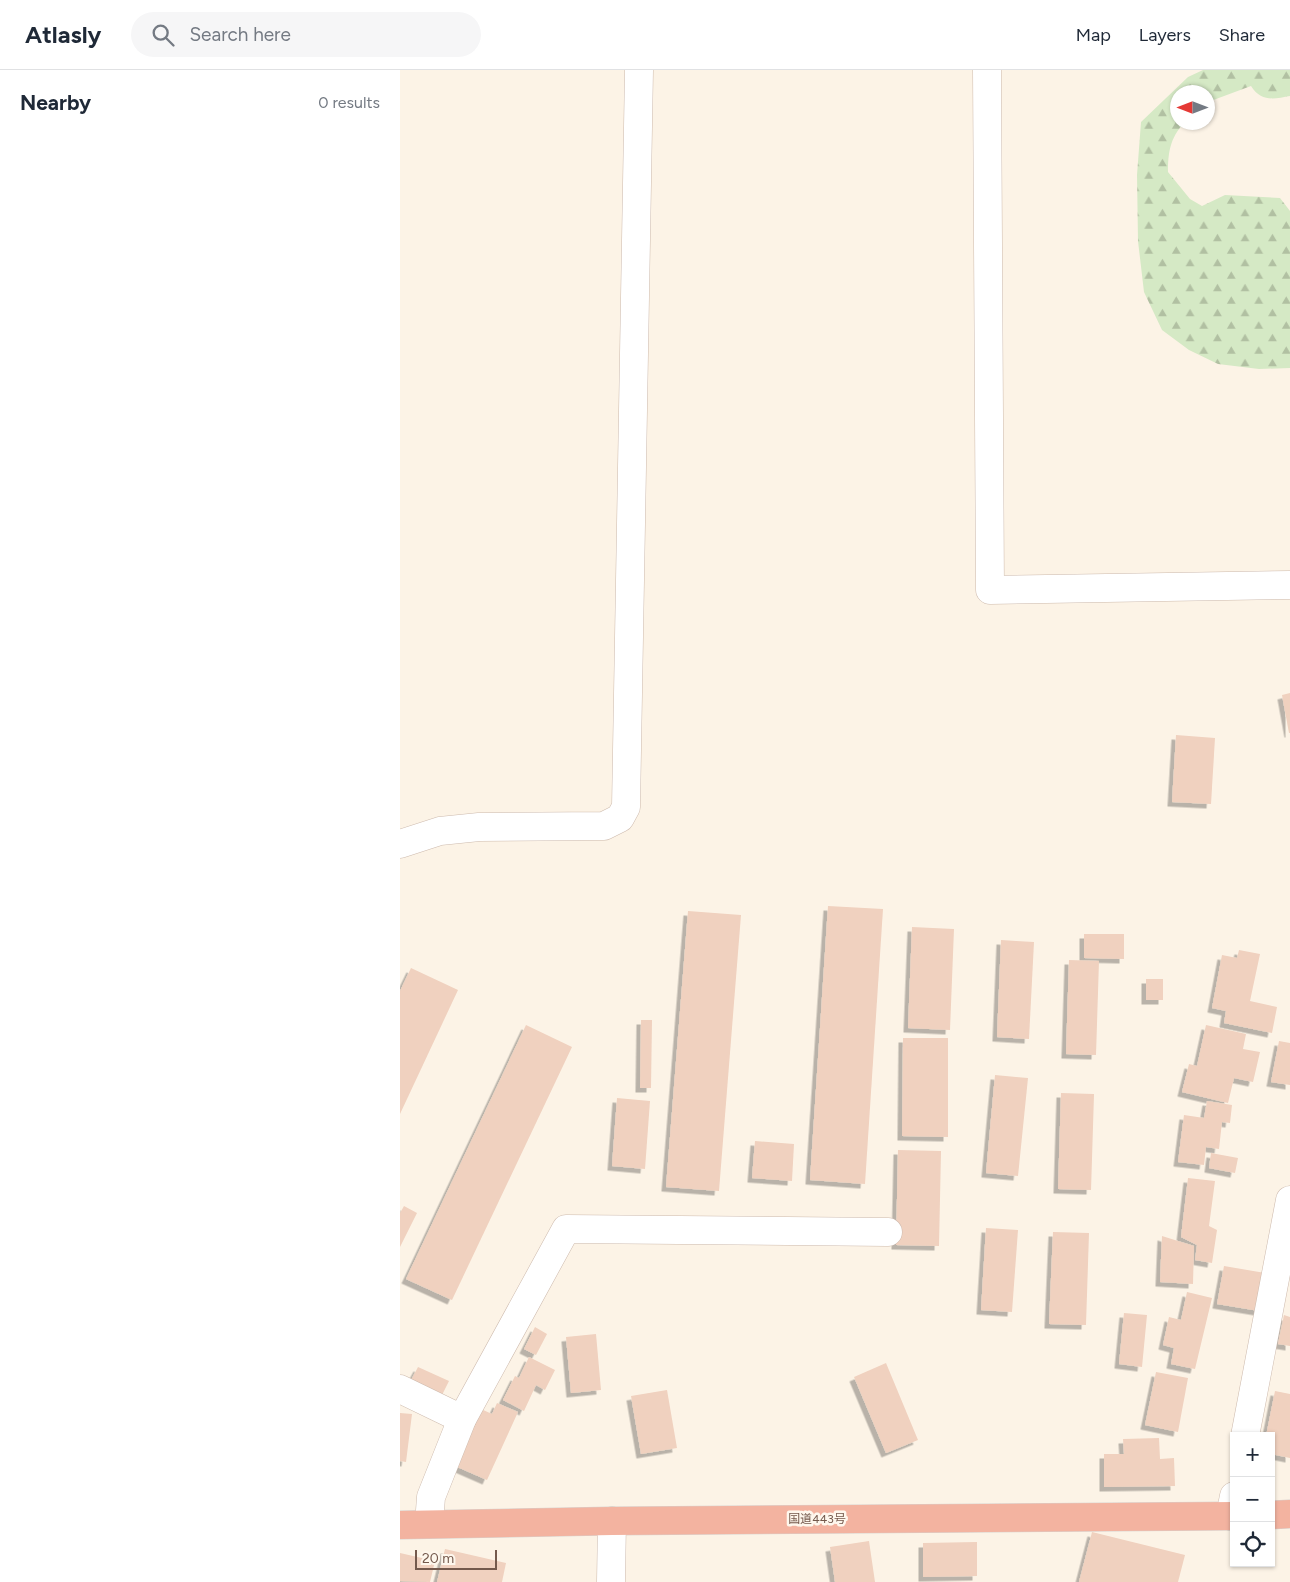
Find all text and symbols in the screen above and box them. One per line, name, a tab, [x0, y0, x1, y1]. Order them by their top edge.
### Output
search box	[131, 12, 481, 57]
text: Atlasly	[25, 20, 101, 49]
icon: search	[149, 21, 177, 49]
text: Search here	[189, 23, 291, 46]
text: Map	[1076, 24, 1111, 46]
text: Layers	[1139, 24, 1191, 46]
text: Share	[1219, 24, 1265, 46]
north arrow	[1170, 85, 1215, 130]
text: Nearby	[20, 90, 91, 115]
text: 0 results	[318, 93, 380, 112]
map controls	[1230, 1432, 1275, 1567]
button: +	[1230, 1432, 1275, 1477]
button: −	[1230, 1477, 1275, 1522]
street label: 国道443号	[788, 1512, 846, 1526]
button: locate	[1230, 1522, 1275, 1567]
scale bar	[415, 1547, 498, 1570]
text: 20 m	[422, 1550, 454, 1567]

